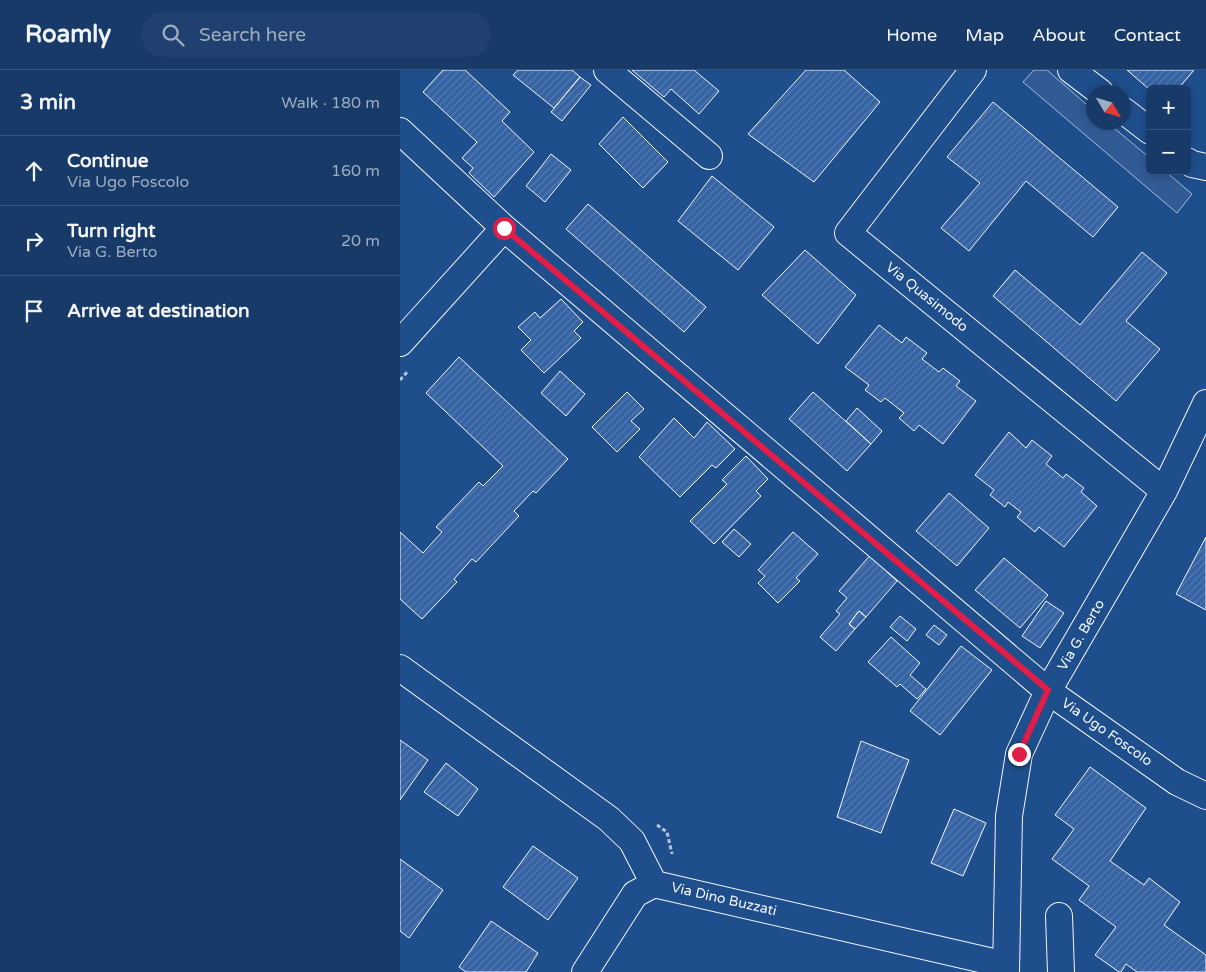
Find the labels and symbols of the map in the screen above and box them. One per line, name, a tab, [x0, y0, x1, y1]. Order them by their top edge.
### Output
north arrow	[1086, 85, 1131, 130]
route start	[493, 217, 516, 240]
street label: Via Quasimodo	[882, 259, 972, 335]
street label: Via G. Berto	[1054, 596, 1108, 674]
street label: Via Ugo Foscolo	[1058, 694, 1156, 770]
route end	[1008, 743, 1031, 766]
street label: Via Dino Buzzati	[670, 879, 778, 919]

